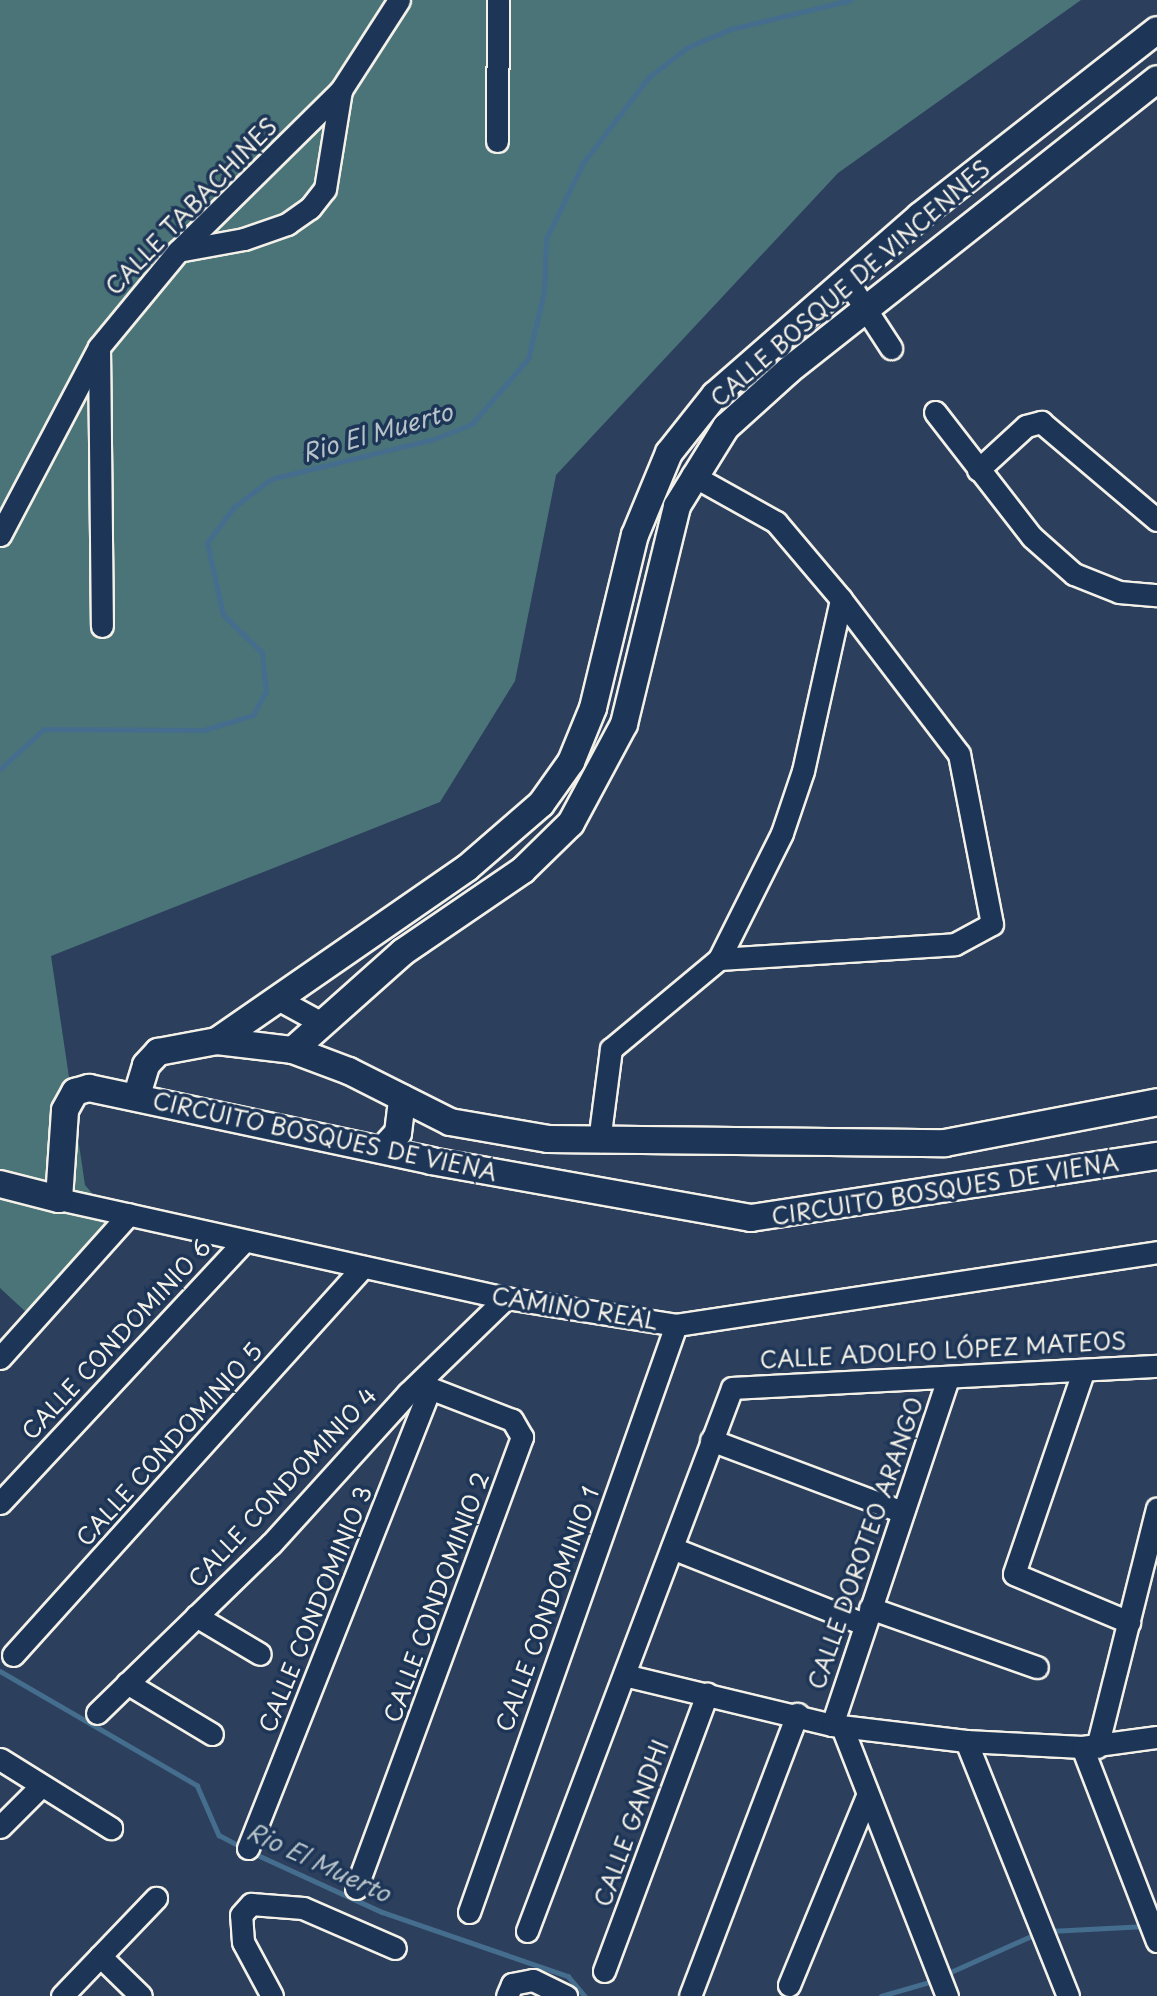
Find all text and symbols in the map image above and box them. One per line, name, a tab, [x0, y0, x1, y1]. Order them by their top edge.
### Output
street label: CALLE TABACHINES	[99, 112, 283, 300]
street label: CALLE BOSQUE DE VINCENNES	[703, 152, 997, 414]
water label: Rio El Muerto	[297, 396, 457, 468]
street label: CIRCUITO BOSQUES DE VIENA	[149, 1086, 501, 1186]
street label: CIRCUITO BOSQUES DE VIENA	[768, 1148, 1122, 1230]
street label: CALLE CONDOMINIO 6	[14, 1231, 218, 1447]
street label: CAMINO REAL	[490, 1281, 660, 1335]
street label: CALLE ADOLFO LÓPEZ MATEOS	[757, 1327, 1129, 1373]
street label: CALLE CONDOMINIO 5	[69, 1335, 269, 1553]
street label: CALLE CONDOMINIO 4	[181, 1380, 383, 1594]
street label: CALLE DOROTEO ARANGO	[801, 1390, 929, 1696]
street label: CALLE CONDOMINIO 2	[377, 1466, 495, 1728]
street label: CALLE CONDOMINIO 3	[252, 1480, 378, 1738]
street label: CALLE CONDOMINIO 1	[489, 1481, 605, 1737]
street label: CALLE GANDHI	[587, 1733, 675, 1913]
water label: Rio El Muerto	[241, 1815, 397, 1909]

